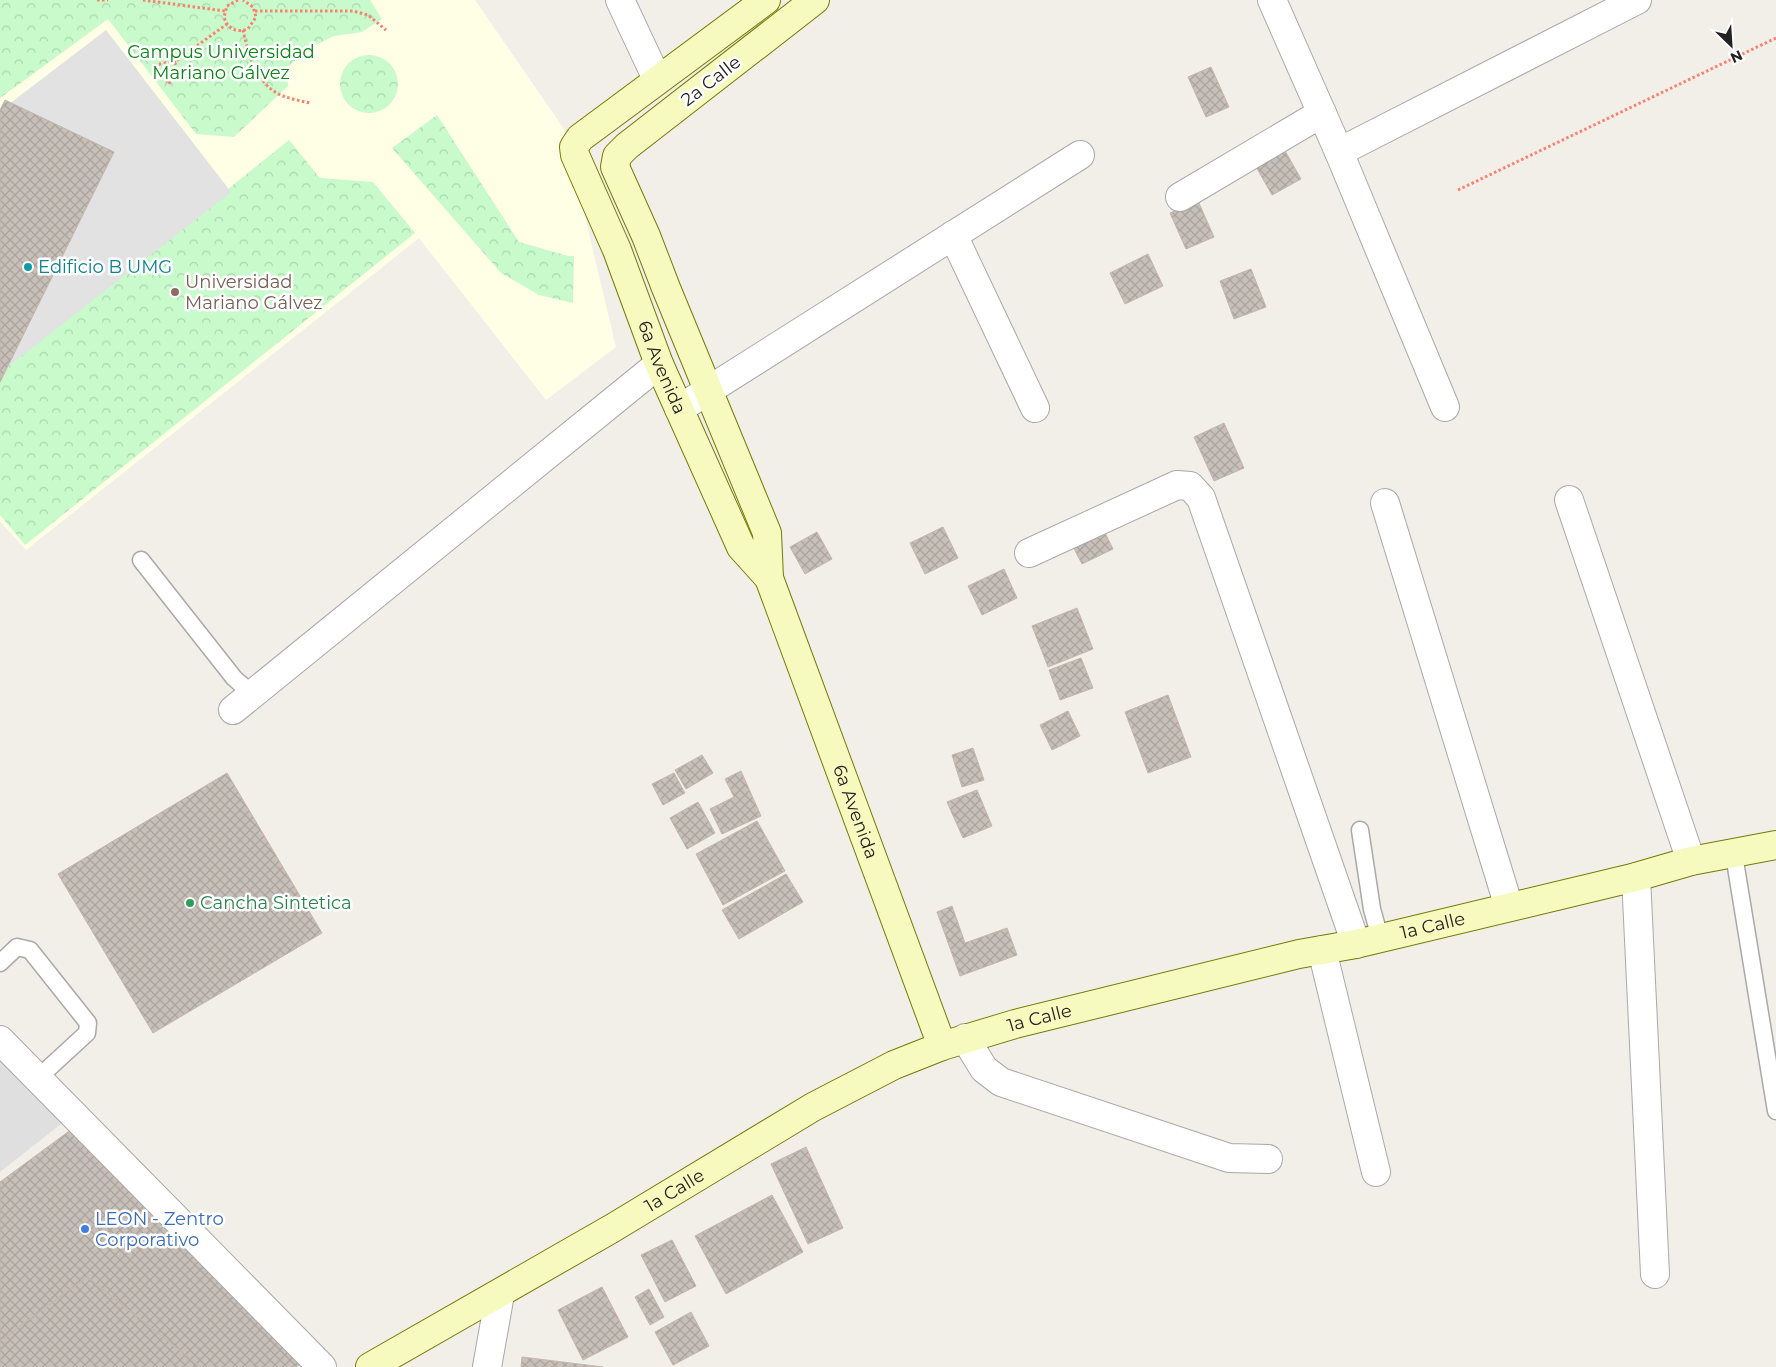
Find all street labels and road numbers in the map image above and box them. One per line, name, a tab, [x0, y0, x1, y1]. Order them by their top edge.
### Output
street label: 2a Calle	[677, 51, 745, 111]
street label: 6a Avenida	[633, 318, 691, 417]
street label: 6a Avenida	[828, 762, 883, 862]
street label: 1a Calle	[1398, 907, 1467, 944]
street label: 1a Calle	[1005, 999, 1074, 1037]
street label: 1a Calle	[641, 1164, 708, 1217]

